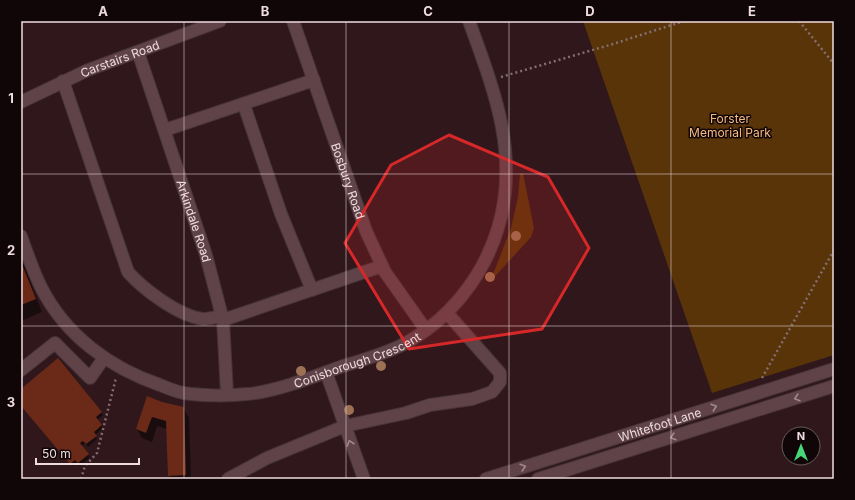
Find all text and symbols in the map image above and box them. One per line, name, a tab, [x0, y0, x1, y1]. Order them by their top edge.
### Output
text: A	[98, 3, 108, 19]
text: B	[261, 3, 270, 19]
text: C	[423, 3, 433, 19]
text: D	[585, 3, 595, 19]
text: E	[748, 3, 756, 19]
street label: Carstairs Road	[78, 37, 161, 80]
text: 1	[8, 90, 14, 106]
park label: Forster Memorial Park	[689, 111, 771, 140]
street label: Bosbury Road	[328, 141, 369, 221]
street label: Arkindale Road	[174, 178, 215, 264]
text: 2	[7, 242, 15, 258]
street label: Conisborough Crescent	[292, 329, 423, 391]
one-way arrow	[793, 393, 800, 402]
text: 3	[7, 394, 15, 410]
one-way arrow	[710, 403, 717, 412]
street label: Whitefoot Lane	[616, 404, 703, 444]
north arrow	[781, 426, 821, 466]
text: N	[797, 429, 805, 443]
one-way arrow	[669, 432, 676, 441]
one-way arrow	[346, 439, 355, 446]
scale bar	[36, 440, 139, 466]
text: 50 m	[42, 446, 71, 461]
one-way arrow	[519, 463, 526, 472]

